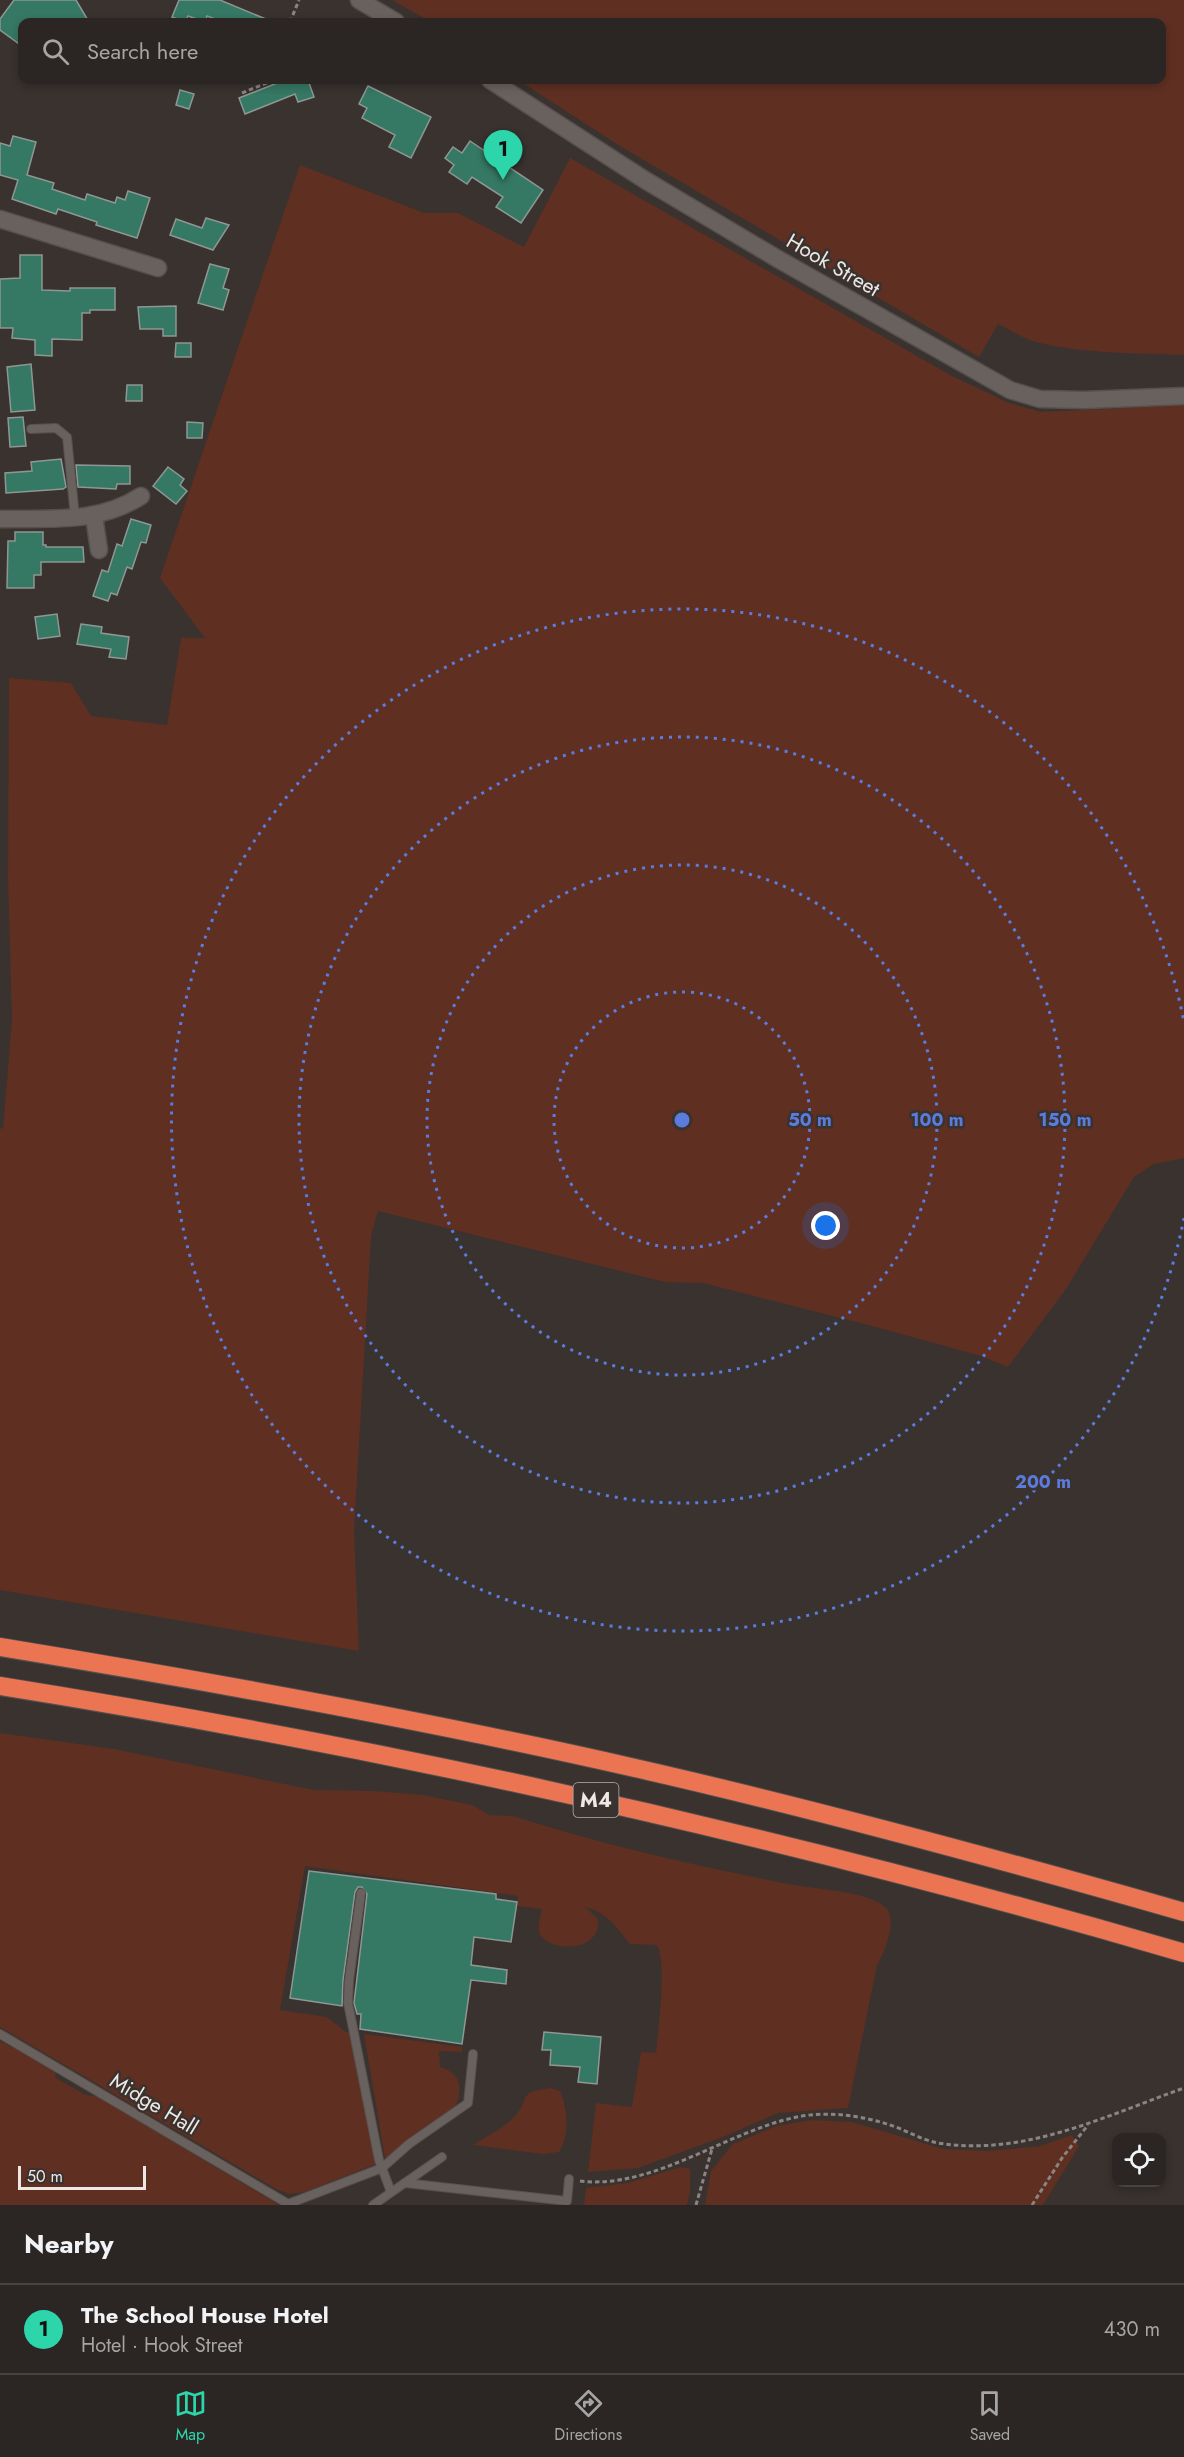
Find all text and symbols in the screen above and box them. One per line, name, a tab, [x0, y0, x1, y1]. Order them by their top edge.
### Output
search box	[18, 18, 1166, 84]
icon: search	[39, 35, 72, 68]
text: Search here	[87, 35, 198, 67]
pin: 1	[484, 130, 522, 180]
street label: Hook Street	[781, 226, 885, 304]
text: 50 m	[788, 1107, 832, 1133]
text: 100 m	[910, 1107, 964, 1133]
text: 150 m	[1039, 1107, 1091, 1133]
centre of rings	[672, 1110, 692, 1130]
your location	[811, 1211, 840, 1240]
text: 200 m	[1015, 1469, 1071, 1495]
road number: M4	[574, 1783, 618, 1817]
street label: Midge Hall	[104, 2066, 204, 2142]
map controls	[1112, 2133, 1166, 2187]
button: locate	[1112, 2133, 1166, 2187]
scale bar	[18, 2163, 146, 2190]
text: 50 m	[27, 2165, 63, 2188]
text: Nearby	[24, 2225, 113, 2263]
text: The School House Hotel	[81, 2299, 329, 2331]
text: 1	[38, 2315, 49, 2344]
text: 430 m	[1104, 2315, 1160, 2344]
text: Hotel · Hook Street	[81, 2331, 243, 2360]
tab: Map	[174, 2387, 207, 2446]
tab: Directions	[554, 2387, 622, 2446]
tab: Saved	[970, 2387, 1010, 2446]

